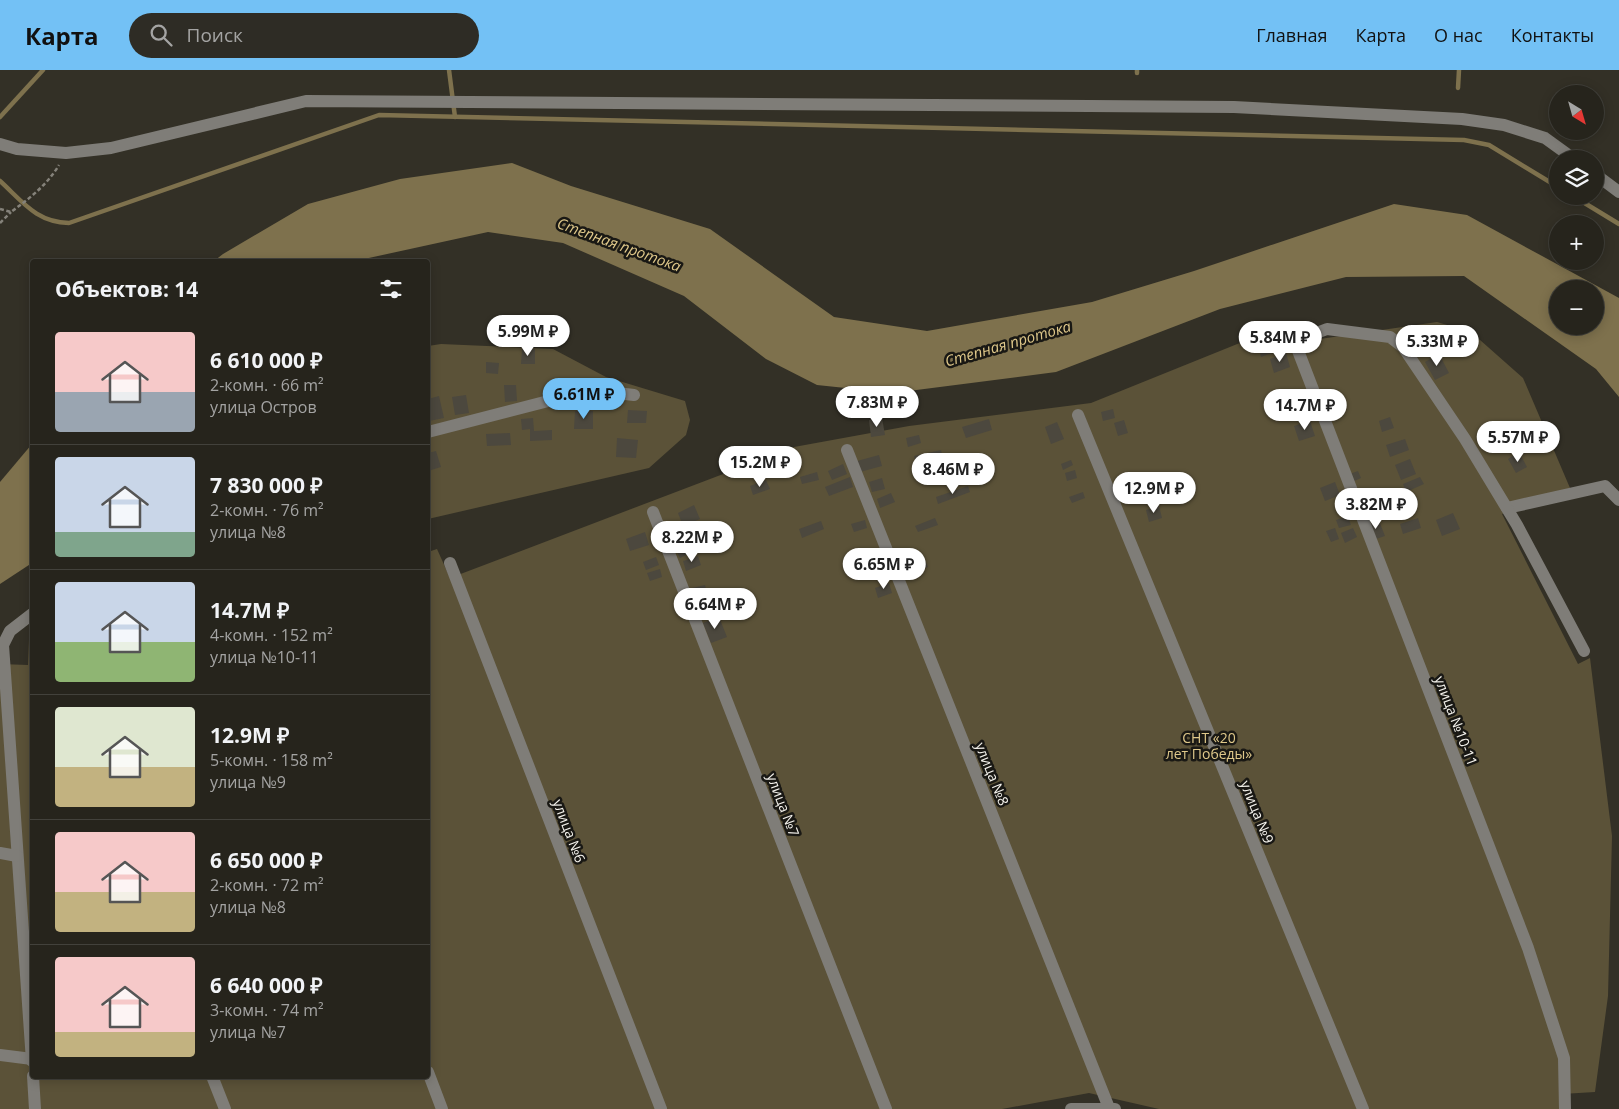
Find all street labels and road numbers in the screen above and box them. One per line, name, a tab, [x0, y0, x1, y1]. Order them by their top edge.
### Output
street label: улица №10-11	[1431, 673, 1482, 769]
street label: улица №8	[971, 739, 1014, 808]
street label: улица №7	[763, 770, 804, 839]
street label: улица №9	[1236, 777, 1279, 846]
street label: улица №6	[549, 796, 590, 865]

